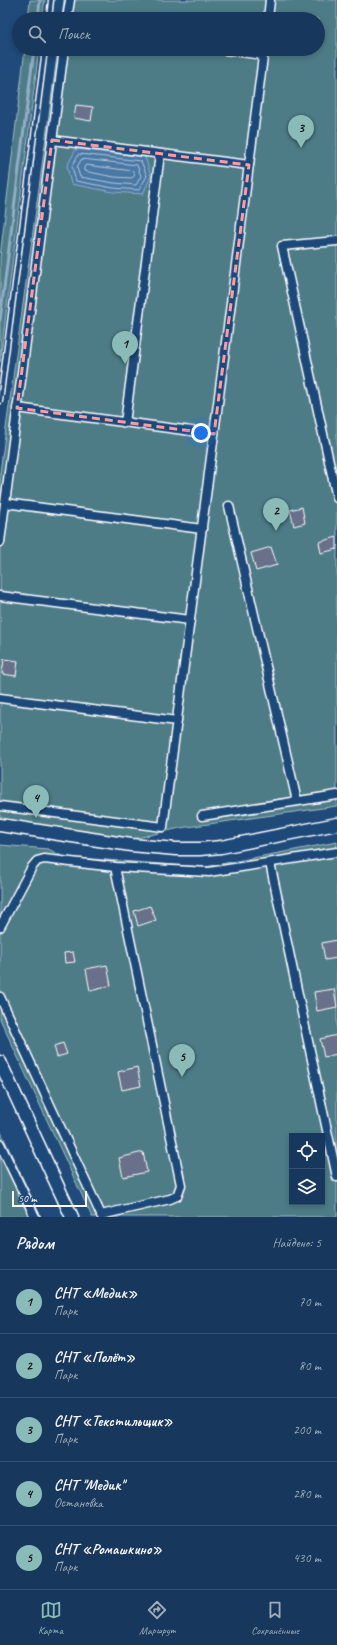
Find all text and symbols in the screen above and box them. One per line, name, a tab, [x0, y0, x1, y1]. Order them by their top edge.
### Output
search box	[12, 12, 325, 56]
icon: search	[26, 23, 48, 45]
text: Поиск	[58, 25, 90, 44]
pin: 3	[288, 115, 314, 148]
pin: 1	[112, 331, 138, 364]
your location	[191, 423, 211, 443]
pin: 2	[263, 498, 289, 531]
pin: 4	[23, 785, 49, 818]
pin: 5	[169, 1044, 195, 1077]
map controls	[289, 1133, 325, 1205]
button: locate	[289, 1133, 325, 1169]
button: layers	[289, 1169, 325, 1205]
scale bar	[12, 1189, 87, 1208]
text: 50 m	[18, 1191, 37, 1205]
text: Рядом	[16, 1233, 54, 1254]
text: Найдено: 5	[273, 1235, 321, 1251]
text: СНТ «Медик»	[54, 1284, 137, 1303]
text: 1	[26, 1294, 32, 1310]
text: 70 m	[299, 1294, 321, 1310]
text: Парк	[54, 1303, 77, 1319]
text: СНТ «Полёт»	[54, 1348, 135, 1367]
text: 2	[26, 1358, 32, 1374]
text: 80 m	[299, 1358, 321, 1374]
text: Парк	[54, 1367, 77, 1383]
text: СНТ «Текстильщик»	[54, 1412, 173, 1431]
text: 3	[26, 1422, 32, 1438]
text: 200 m	[293, 1422, 321, 1438]
text: Парк	[54, 1431, 77, 1447]
text: СНТ "Медик"	[54, 1476, 124, 1495]
text: 4	[26, 1486, 32, 1502]
text: 280 m	[293, 1486, 321, 1502]
text: Остановка	[54, 1495, 103, 1511]
text: СНТ «Ромашкино»	[54, 1540, 162, 1559]
text: 5	[26, 1550, 32, 1566]
text: 430 m	[293, 1550, 321, 1566]
text: Парк	[54, 1559, 77, 1575]
tab: Карта	[38, 1599, 63, 1637]
tab: Маршрут	[139, 1599, 175, 1637]
tab: Сохранённые	[251, 1599, 299, 1637]

